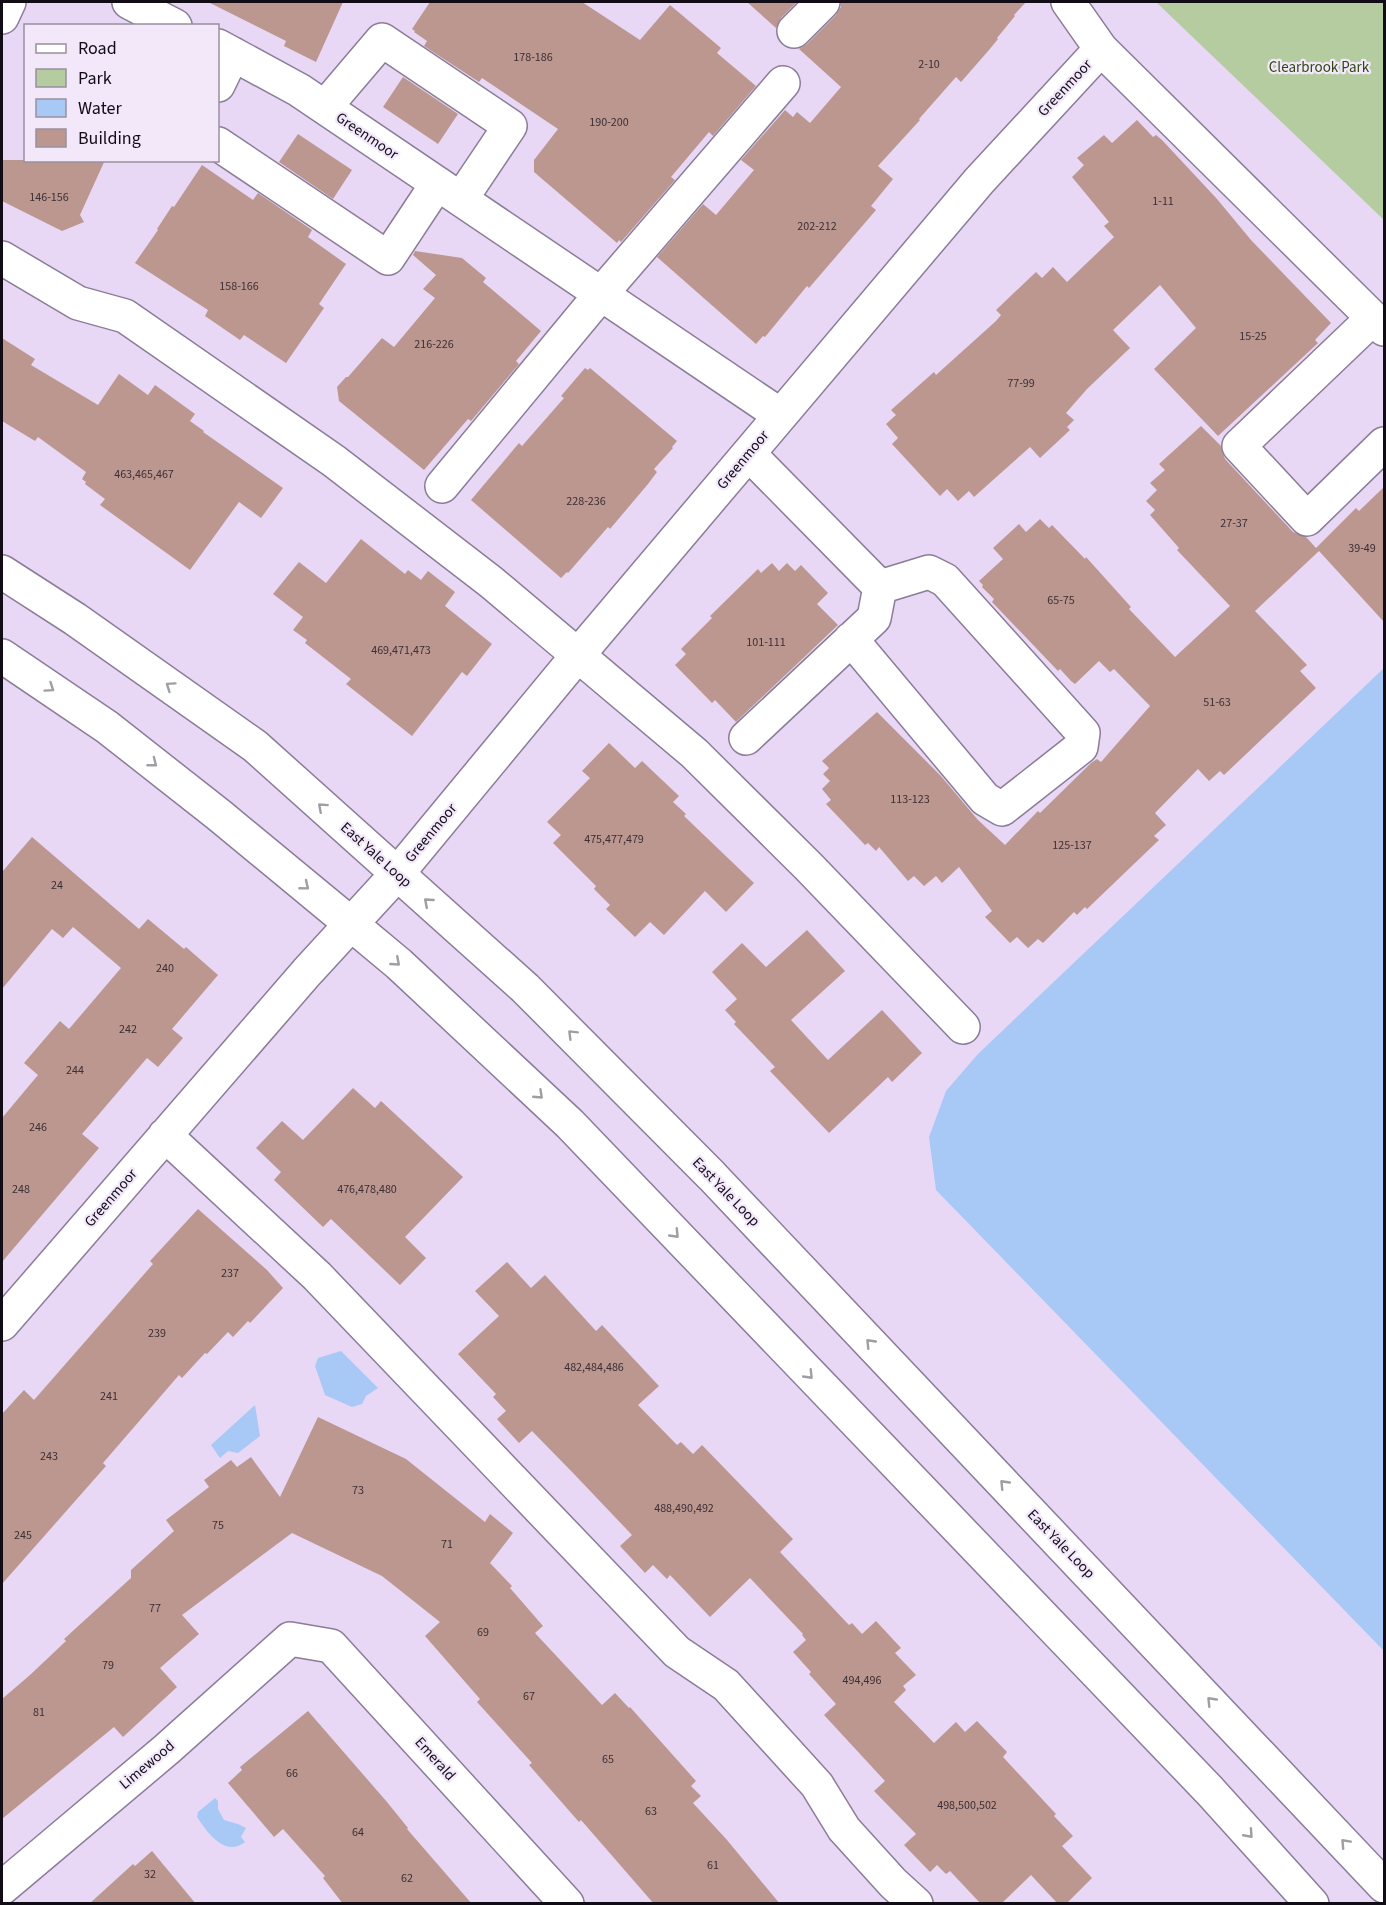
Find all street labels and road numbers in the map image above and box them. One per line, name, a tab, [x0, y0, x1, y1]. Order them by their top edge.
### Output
street label: Greenmoor	[1033, 54, 1098, 121]
street label: Greenmoor	[332, 107, 403, 165]
street label: Greenmoor	[712, 425, 774, 494]
street label: Greenmoor	[400, 798, 462, 867]
street label: East Yale Loop	[336, 817, 416, 893]
street label: East Yale Loop	[687, 1153, 765, 1231]
street label: Greenmoor	[80, 1164, 143, 1232]
street label: East Yale Loop	[1022, 1505, 1100, 1583]
street label: Emerald	[410, 1733, 460, 1785]
street label: Limewood	[115, 1736, 179, 1794]

